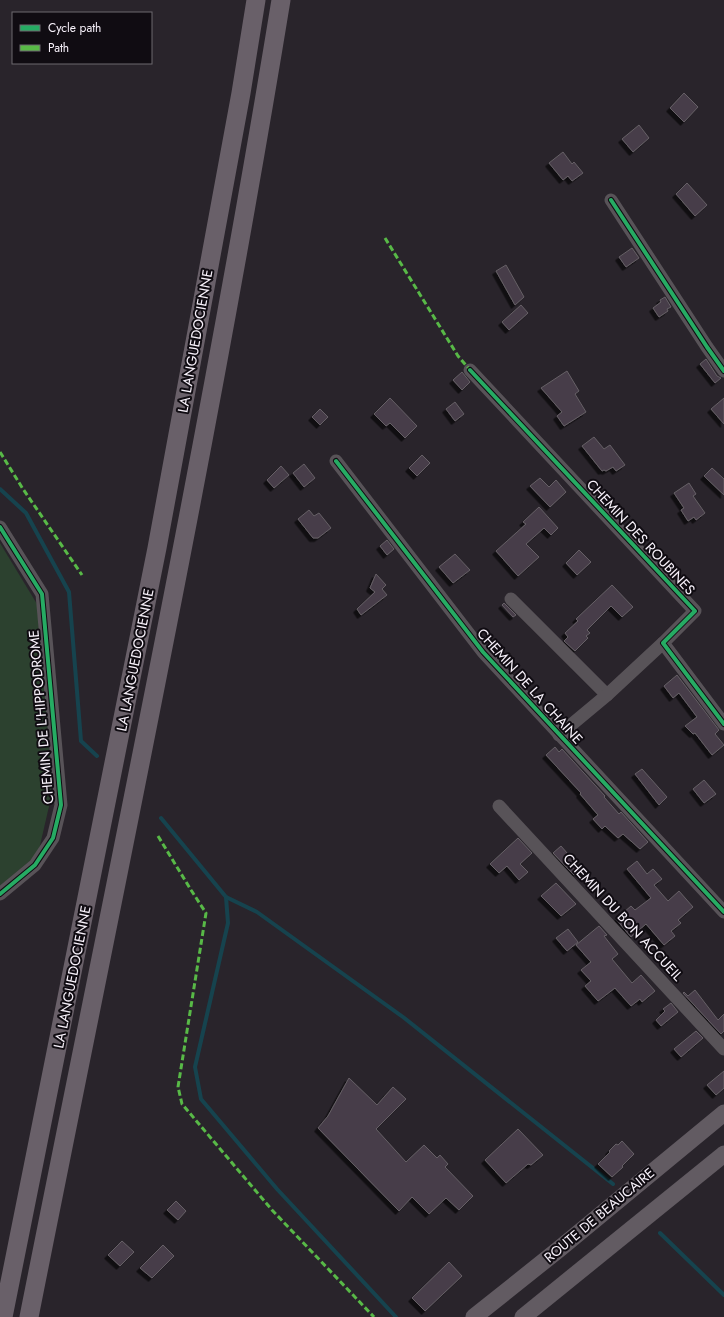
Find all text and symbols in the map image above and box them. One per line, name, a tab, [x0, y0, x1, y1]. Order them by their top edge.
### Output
legend	[12, 12, 152, 64]
text: Cycle path	[48, 19, 101, 37]
text: Path	[48, 39, 69, 57]
street label: LA LANGUEDOCIENNE	[173, 268, 217, 414]
street label: CHEMIN DES ROUBINES	[582, 475, 700, 599]
street label: LA LANGUEDOCIENNE	[111, 587, 159, 733]
street label: CHEMIN DE LA CHAINE	[473, 624, 587, 748]
street label: CHEMIN DE L'HIPPODROME	[23, 629, 59, 805]
street label: CHEMIN DU BON ACCUEIL	[558, 849, 688, 986]
street label: LA LANGUEDOCIENNE	[48, 904, 96, 1050]
street label: ROUTE DE BEAUCAIRE	[539, 1163, 659, 1267]

